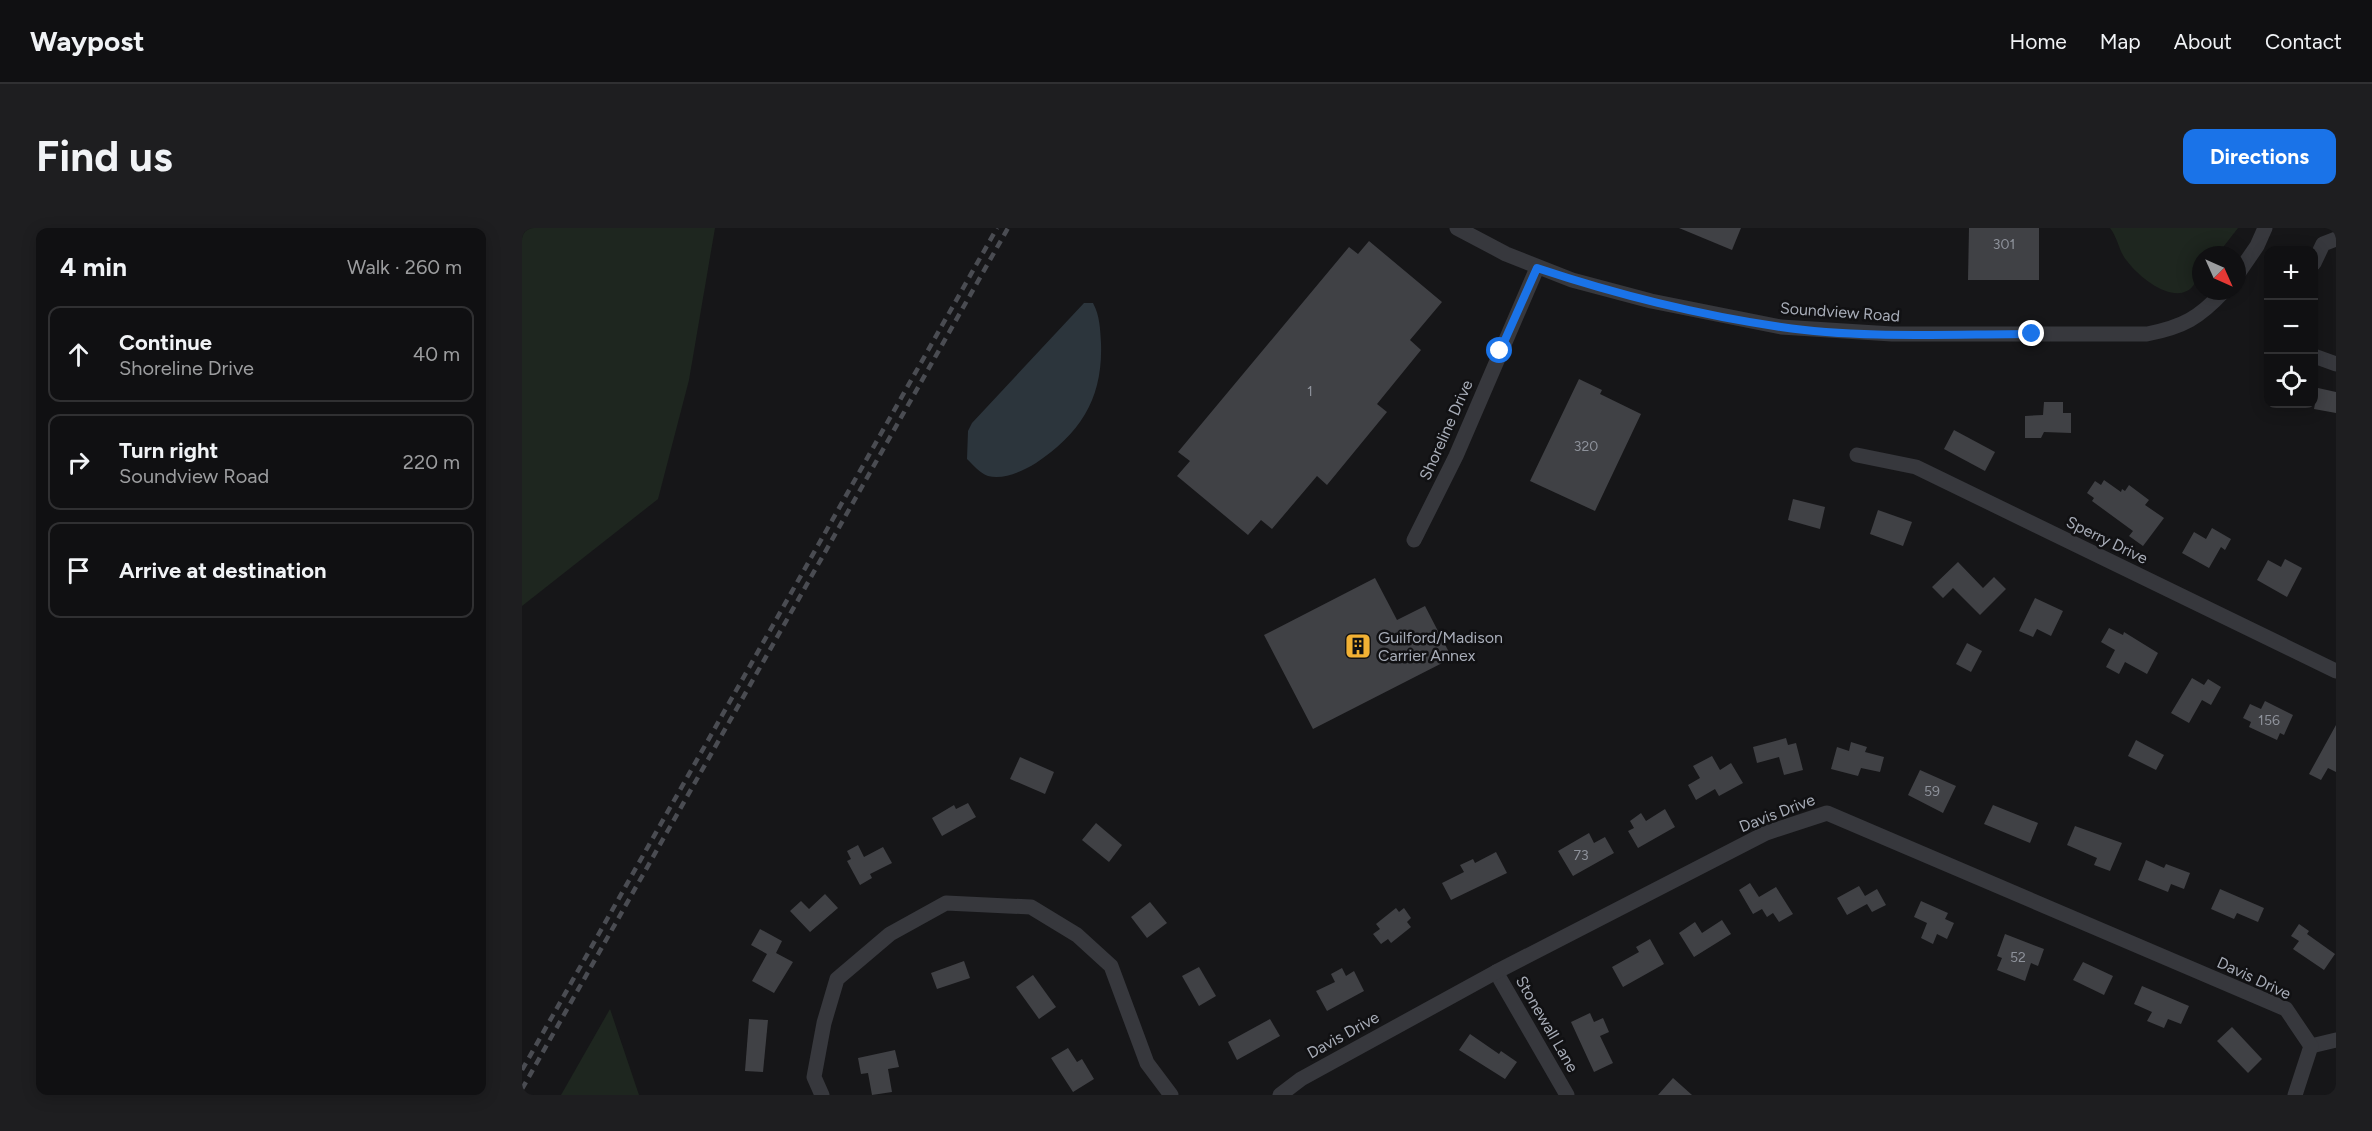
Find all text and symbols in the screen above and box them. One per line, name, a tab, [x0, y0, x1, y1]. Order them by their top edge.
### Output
text: Waypost	[30, 24, 144, 58]
text: Home	[2010, 29, 2067, 54]
text: Map	[2100, 29, 2141, 54]
text: About	[2174, 29, 2232, 54]
text: Contact	[2265, 29, 2342, 54]
button: Directions	[2183, 129, 2336, 184]
text: Find us	[36, 131, 173, 182]
house number: 301	[1993, 236, 2015, 253]
north arrow	[2192, 246, 2246, 300]
map controls	[2264, 246, 2318, 408]
button: +	[2264, 246, 2318, 300]
text: 4 min	[60, 251, 127, 283]
text: Walk · 260 m	[347, 255, 462, 279]
street label: Soundview Road	[1779, 298, 1901, 326]
button: −	[2264, 300, 2318, 354]
route end	[2018, 320, 2044, 346]
text: Continue	[119, 329, 212, 356]
route start	[1486, 337, 1512, 363]
icon: ahead	[62, 338, 95, 371]
text: 40 m	[413, 342, 460, 366]
button: locate	[2264, 354, 2318, 408]
text: Shoreline Drive	[119, 356, 254, 380]
street label: Shoreline Drive	[1415, 377, 1477, 483]
house number: 1	[1307, 383, 1313, 400]
text: Turn right	[119, 437, 218, 464]
house number: 320	[1574, 438, 1598, 455]
icon: right	[62, 446, 95, 479]
text: 220 m	[403, 450, 460, 474]
text: Soundview Road	[119, 464, 269, 488]
street label: Sperry Drive	[2063, 512, 2151, 568]
icon: arrive	[62, 554, 95, 587]
text: Arrive at destination	[119, 557, 327, 584]
place label: Guilford/Madison Carrier Annex	[1378, 628, 1503, 665]
building icon: Guilford/Madison Carrier Annex	[1343, 631, 1373, 661]
house number: 156	[2258, 712, 2280, 729]
house number: 59	[1924, 783, 1940, 800]
street label: Davis Drive	[1736, 790, 1818, 836]
house number: 73	[1573, 847, 1589, 864]
house number: 52	[2010, 949, 2026, 966]
street label: Davis Drive	[2214, 953, 2294, 1004]
street label: Stonewall Lane	[1512, 972, 1582, 1076]
street label: Davis Drive	[1304, 1007, 1383, 1063]

